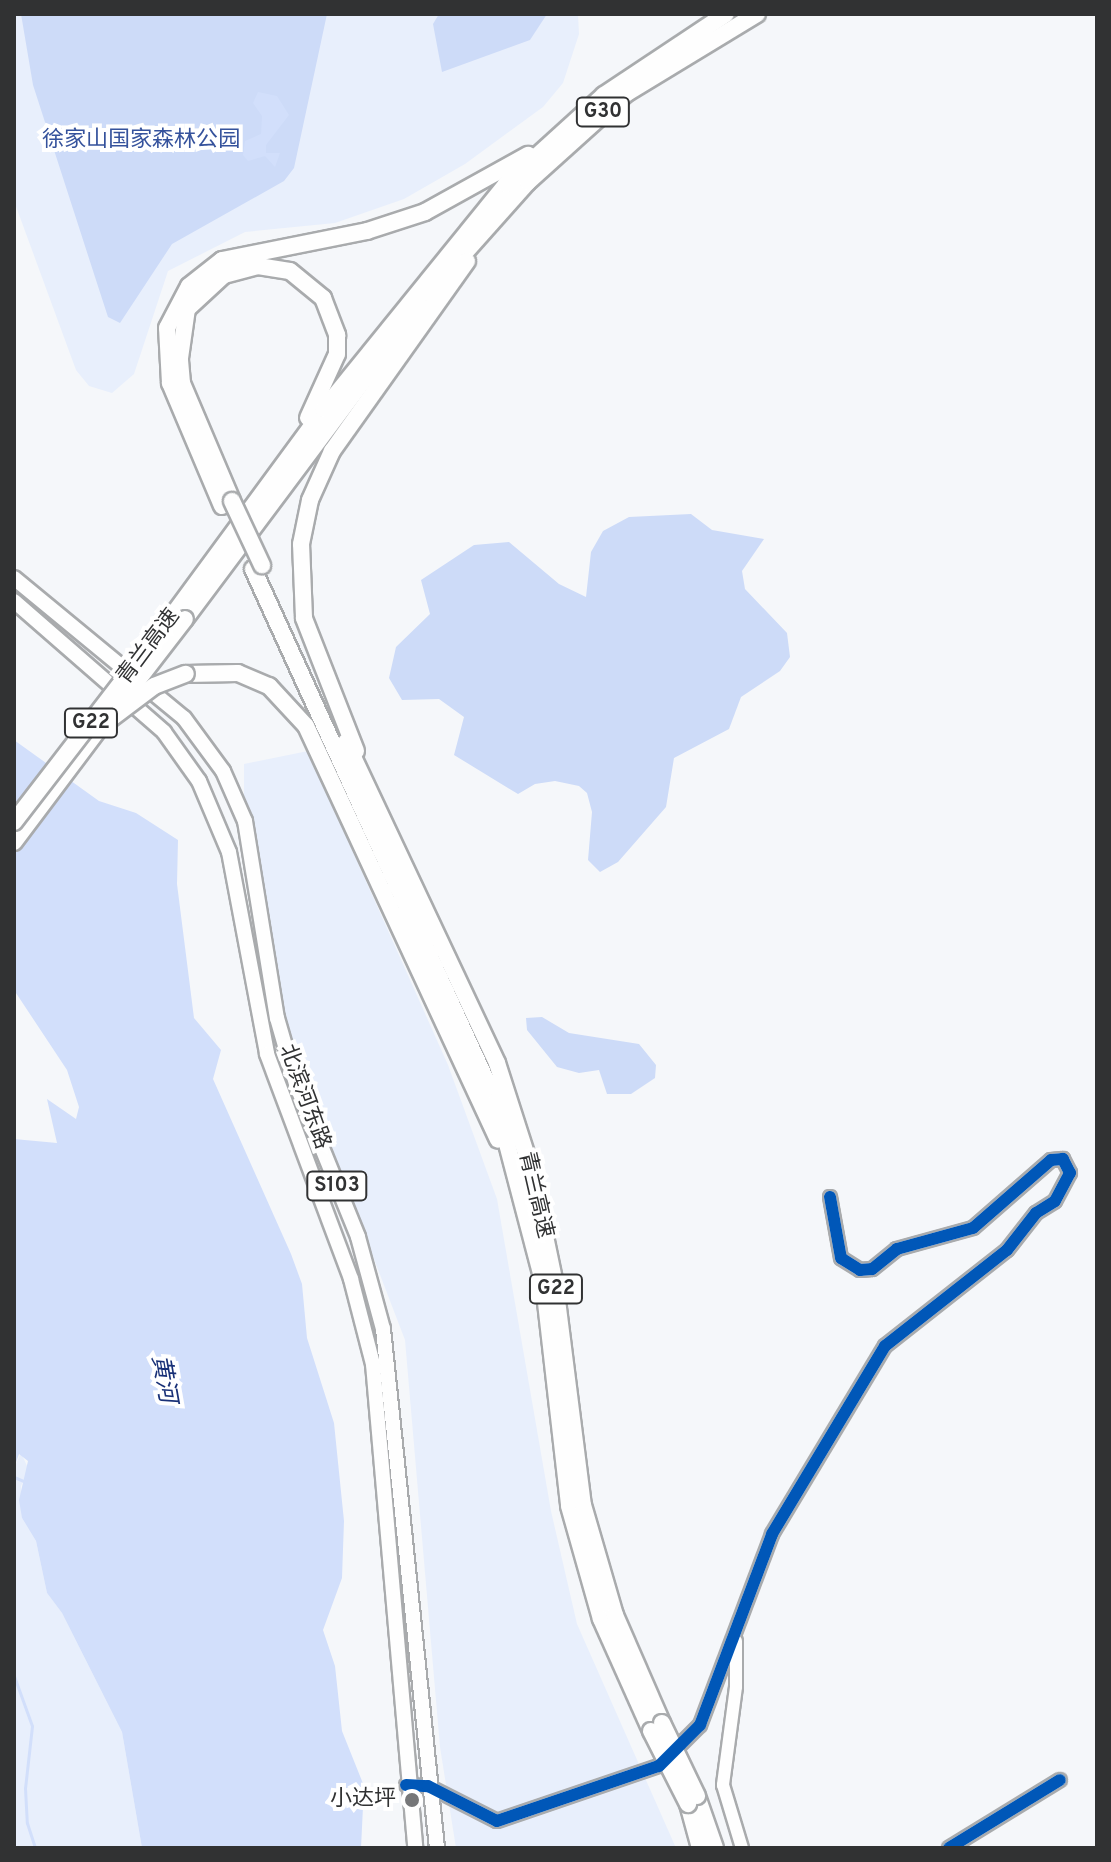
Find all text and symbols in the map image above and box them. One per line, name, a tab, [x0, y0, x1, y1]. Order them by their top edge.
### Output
road number: G30	[575, 96, 631, 128]
park label: 徐家山国家森林公园	[42, 128, 240, 154]
street label: 青兰高速	[112, 604, 186, 690]
road number: G22	[63, 707, 119, 739]
street label: 北滨河东路	[273, 1041, 335, 1153]
street label: 青兰高速	[512, 1149, 558, 1241]
road number: S103	[305, 1170, 369, 1202]
road number: G22	[528, 1273, 584, 1305]
water label: 黄河	[144, 1353, 180, 1405]
place label: 小达坪	[330, 1787, 396, 1813]
marker: 小达坪	[403, 1791, 421, 1809]

